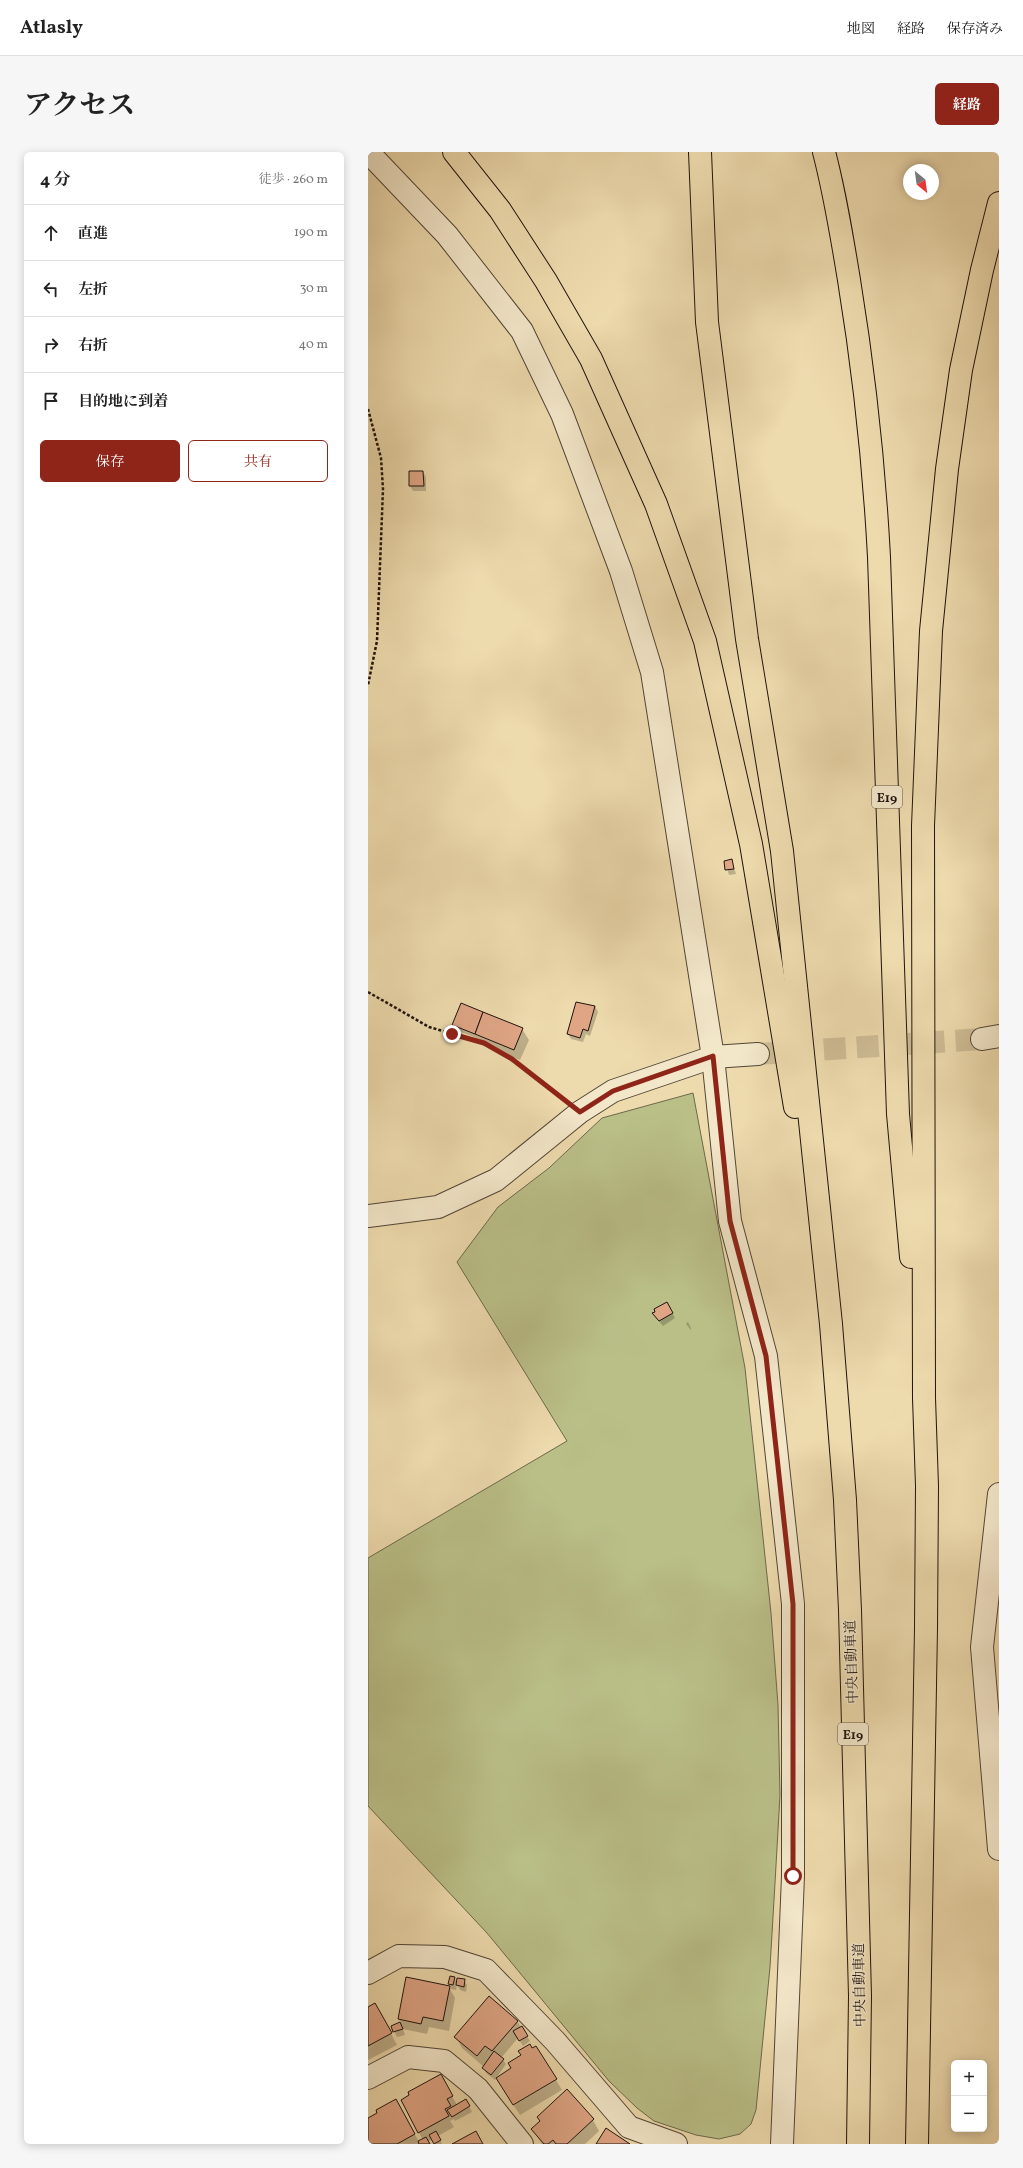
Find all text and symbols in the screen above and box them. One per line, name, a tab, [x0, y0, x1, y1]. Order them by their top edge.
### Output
text: Atlasly	[20, 15, 83, 41]
text: 地図	[847, 20, 875, 39]
text: 経路	[897, 20, 925, 39]
text: 保存済み	[947, 20, 1003, 39]
button: 経路	[935, 83, 999, 125]
text: アクセス	[24, 87, 135, 126]
north arrow	[903, 164, 939, 200]
text: 4 分	[40, 169, 71, 192]
text: 徒歩 · 260 m	[259, 171, 328, 189]
icon: ahead	[40, 222, 62, 244]
text: 直進	[78, 224, 108, 245]
text: 190 m	[294, 224, 328, 242]
icon: left	[40, 278, 62, 300]
text: 左折	[78, 280, 108, 301]
text: 30 m	[300, 280, 328, 298]
icon: right	[40, 334, 62, 356]
text: 右折	[78, 336, 108, 357]
text: 40 m	[299, 336, 328, 354]
icon: arrive	[40, 390, 62, 412]
text: 目的地に到着	[78, 392, 168, 413]
button: 保存	[40, 440, 180, 482]
button: 共有	[188, 440, 328, 482]
road number: E19	[872, 786, 902, 808]
route end	[443, 1025, 461, 1043]
street label: 中央自動車道	[842, 1620, 863, 1704]
road number: E19	[838, 1723, 868, 1745]
route start	[784, 1867, 802, 1885]
street label: 中央自動車道	[850, 1943, 871, 2027]
map controls	[951, 2060, 987, 2132]
button: +	[951, 2060, 987, 2096]
button: −	[951, 2096, 987, 2132]

